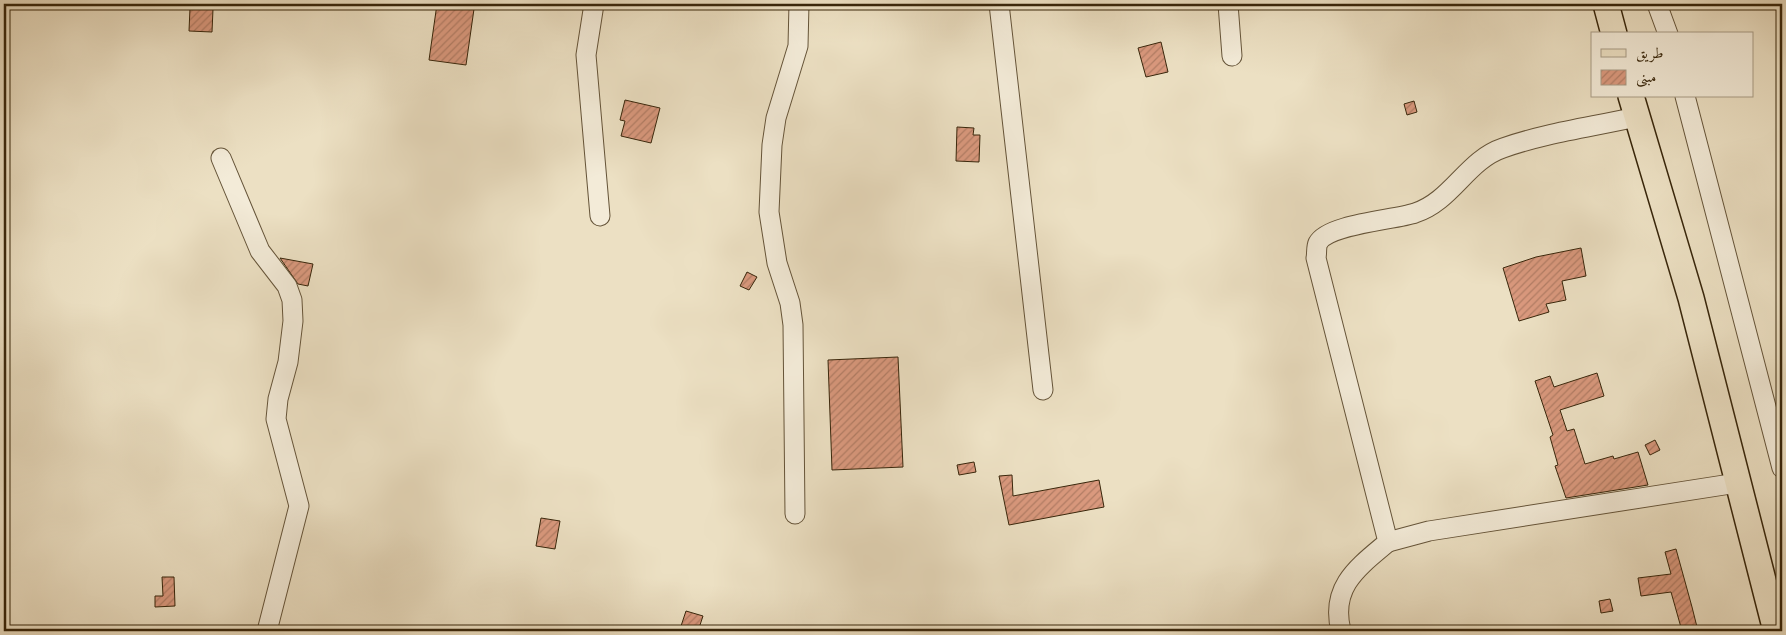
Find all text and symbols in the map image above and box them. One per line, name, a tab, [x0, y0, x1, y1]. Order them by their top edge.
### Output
legend	[1591, 32, 1754, 98]
text: طريق	[1636, 44, 1663, 63]
text: مبنى	[1636, 68, 1656, 88]

